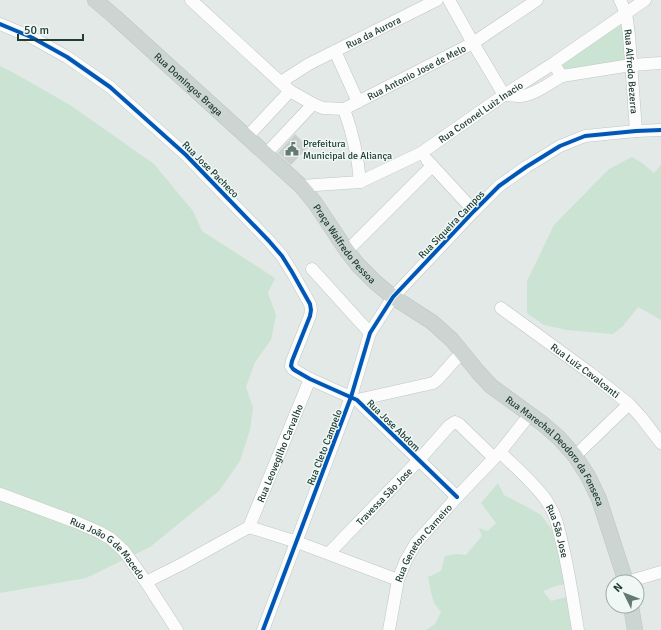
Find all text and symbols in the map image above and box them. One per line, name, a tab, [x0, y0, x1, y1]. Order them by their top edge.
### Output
street label: Rua da Aurora	[344, 14, 403, 52]
scale bar	[18, 16, 83, 42]
text: 50 m	[24, 23, 49, 38]
street label: Rua Alfredo Bezerra	[621, 28, 640, 114]
street label: Rua Antonio Jose de Melo	[365, 43, 468, 103]
street label: Rua Domingos Braga	[151, 51, 225, 119]
street label: Rua Coronel Luiz Inacio	[436, 79, 526, 146]
place label: Prefeitura Municipal de Aliança	[303, 138, 392, 162]
street label: Rua Jose Pacheco	[179, 139, 241, 201]
public building icon: Prefeitura Municipal de Aliança	[284, 141, 300, 157]
street label: Rua Siqueira Campos	[416, 188, 488, 261]
street label: Praça Walfredo Pessoa	[310, 202, 378, 286]
street label: Rua Luiz Cavalcanti	[548, 341, 622, 401]
street label: Rua Marechal Deodoro da Fonseca	[503, 394, 606, 508]
street label: Rua Jose Abdom	[364, 397, 423, 454]
street label: Rua Leovegilho Carvalho	[255, 403, 306, 504]
street label: Rua Cleto Campelo	[305, 408, 345, 487]
street label: Travessa São Jose	[354, 466, 415, 528]
street label: Rua Geneton Carneiro	[393, 502, 455, 584]
street label: Rua São Jose	[543, 503, 570, 559]
street label: Rua João G de Macedo	[68, 515, 147, 582]
north arrow	[605, 574, 645, 614]
text: N	[611, 580, 625, 595]

